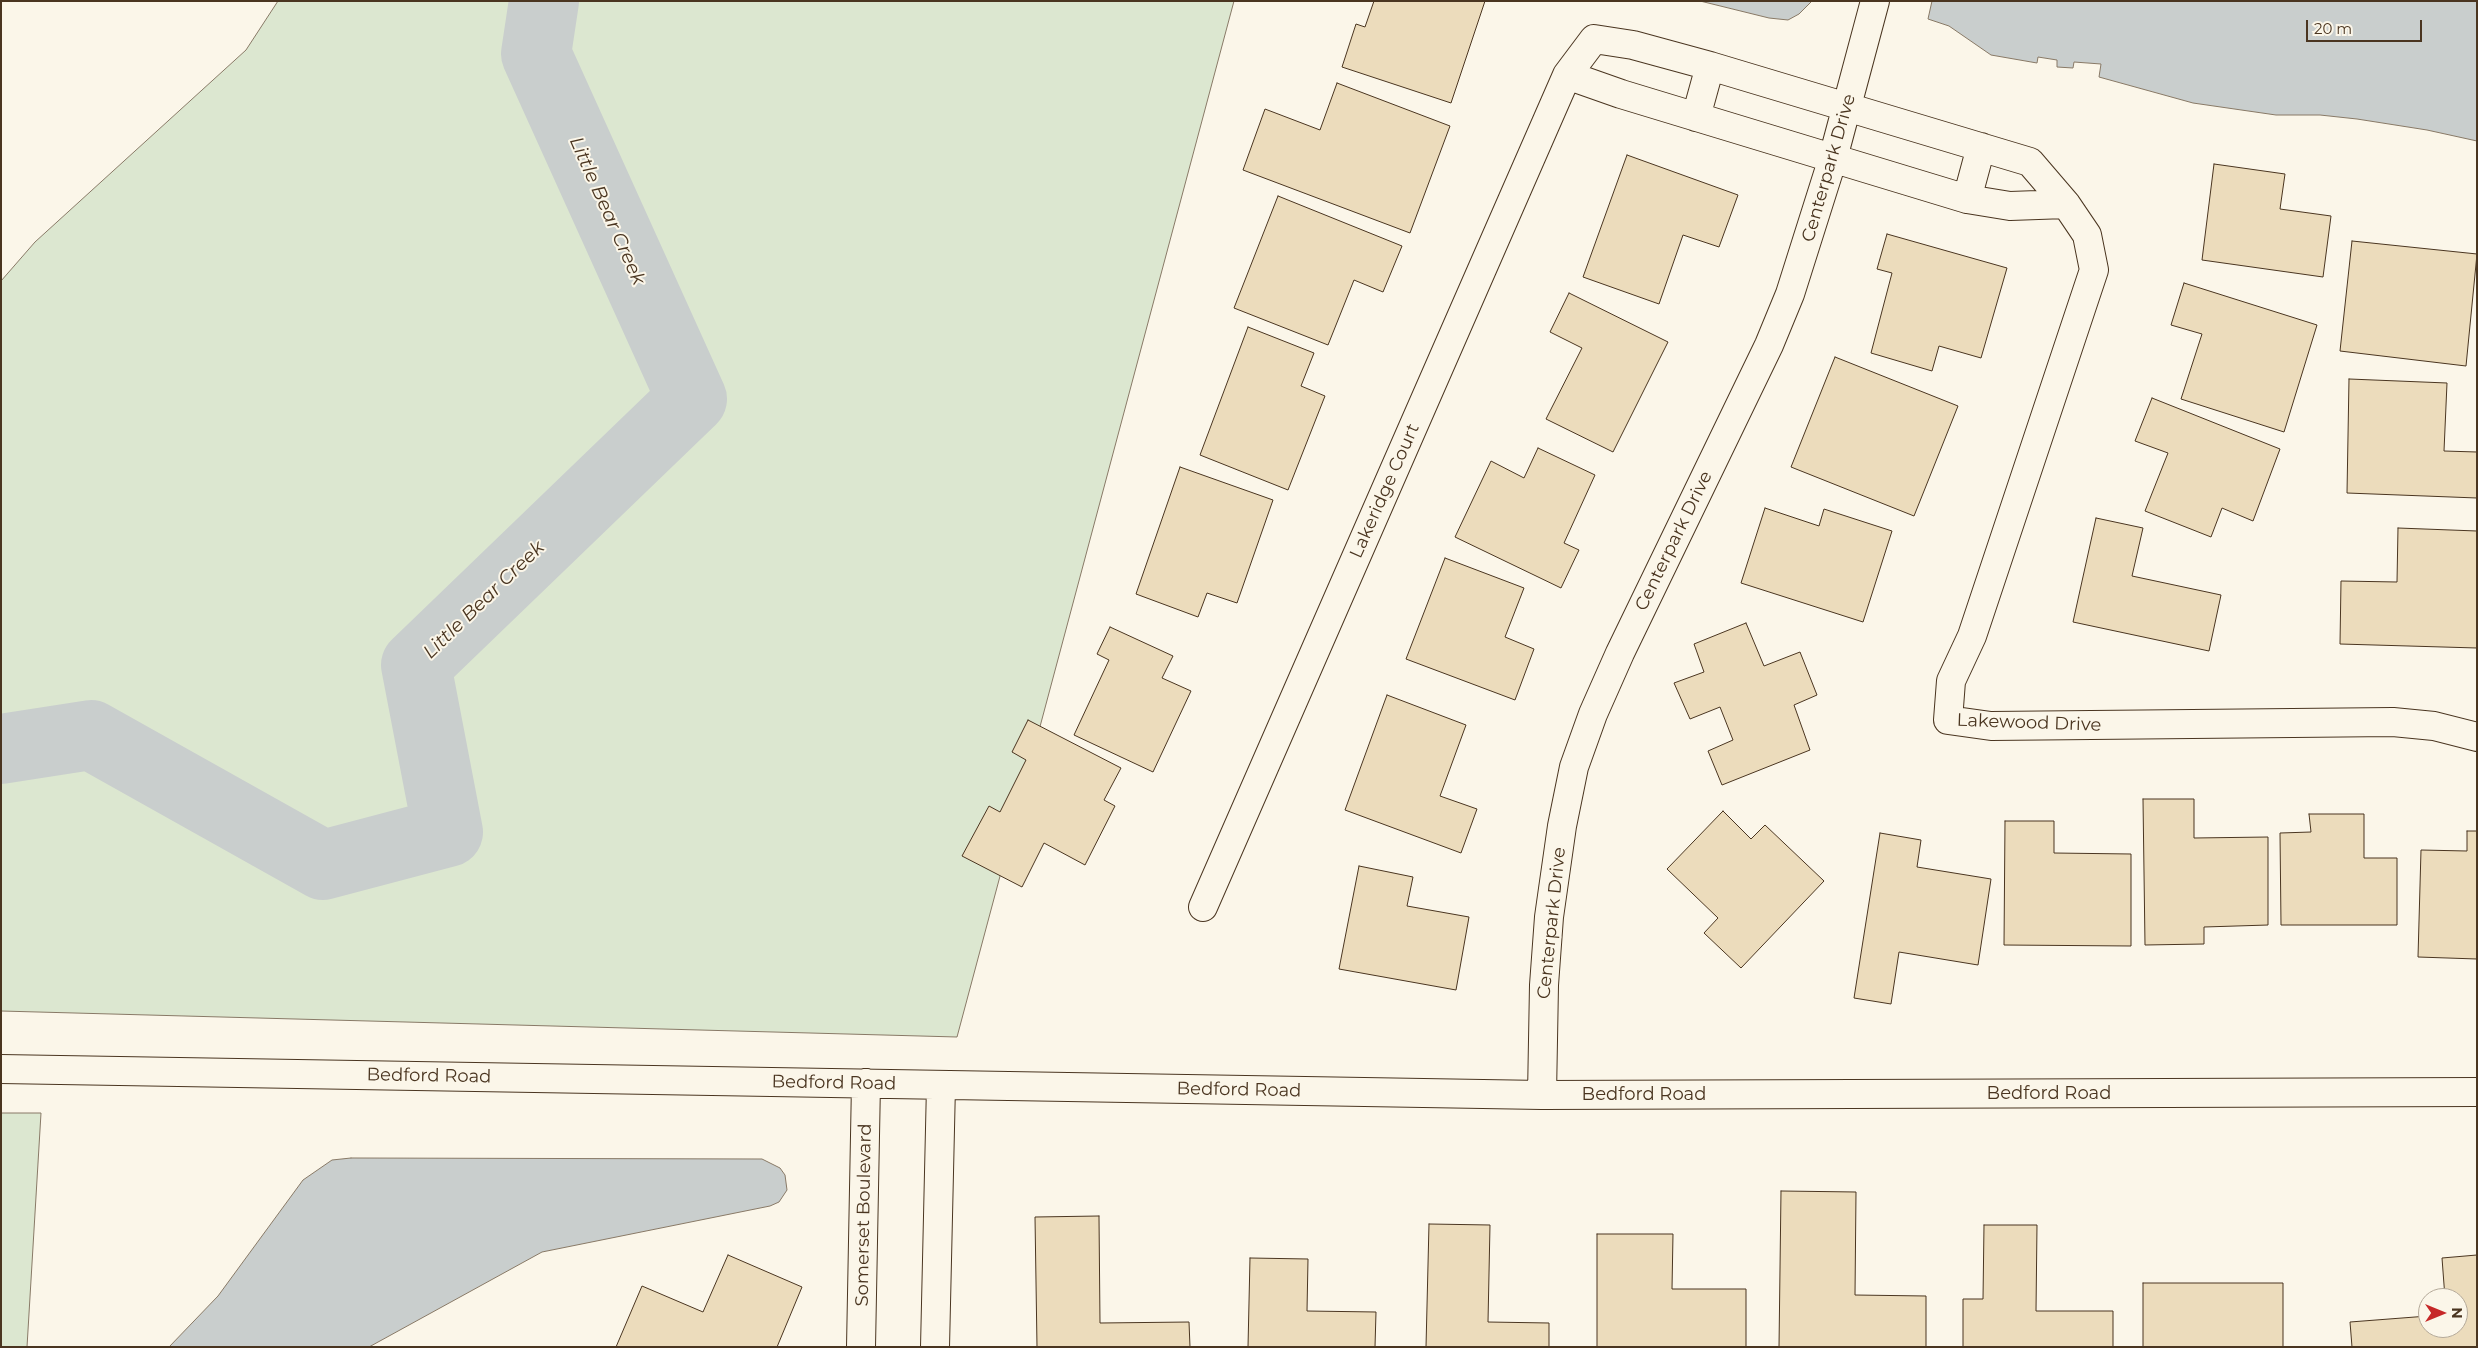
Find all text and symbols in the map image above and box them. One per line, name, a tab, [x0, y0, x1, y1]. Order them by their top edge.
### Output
scale bar	[2308, 10, 2424, 42]
text: 20 m	[2314, 19, 2352, 38]
street label: Centerpark Drive	[1798, 92, 1860, 244]
water label: Little Bear Creek	[564, 133, 650, 289]
street label: Lakeridge Court	[1346, 420, 1424, 562]
street label: Centerpark Drive	[1631, 468, 1717, 614]
water label: Little Bear Creek	[419, 536, 549, 664]
street label: Lakewood Drive	[1956, 710, 2102, 736]
street label: Centerpark Drive	[1533, 846, 1571, 1000]
street label: Bedford Road	[366, 1064, 492, 1088]
street label: Bedford Road	[771, 1071, 897, 1095]
street label: Bedford Road	[1176, 1078, 1302, 1102]
street label: Bedford Road	[1987, 1083, 2111, 1105]
street label: Bedford Road	[1582, 1084, 1706, 1106]
street label: Somerset Boulevard	[852, 1123, 876, 1307]
north arrow	[2418, 1288, 2468, 1338]
text: N	[2448, 1307, 2466, 1319]

